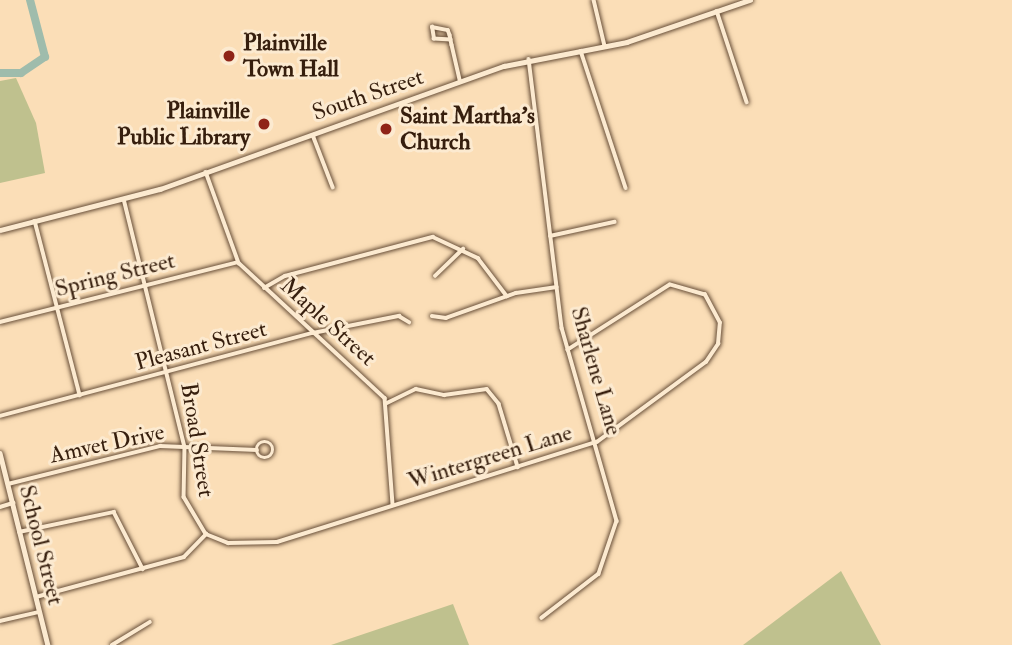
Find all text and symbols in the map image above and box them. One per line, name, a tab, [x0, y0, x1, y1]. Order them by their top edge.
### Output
place label: Plainville Town Hall	[243, 29, 339, 83]
marker: Plainville Town Hall	[221, 48, 237, 64]
street label: South Street	[309, 63, 427, 127]
place label: Plainville Public Library	[117, 97, 250, 151]
place label: Saint Martha's Church	[400, 102, 535, 156]
marker: Plainville Public Library	[256, 116, 272, 132]
marker: Saint Martha's Church	[378, 121, 394, 137]
street label: Spring Street	[52, 247, 178, 303]
street label: Maple Street	[275, 272, 381, 372]
street label: Sharlene Lane	[565, 304, 627, 438]
street label: Pleasant Street	[132, 315, 270, 377]
street label: Broad Street	[174, 381, 220, 499]
street label: Amvet Drive	[47, 418, 167, 470]
street label: Wintergreen Lane	[405, 419, 575, 495]
street label: School Street	[13, 482, 69, 608]

